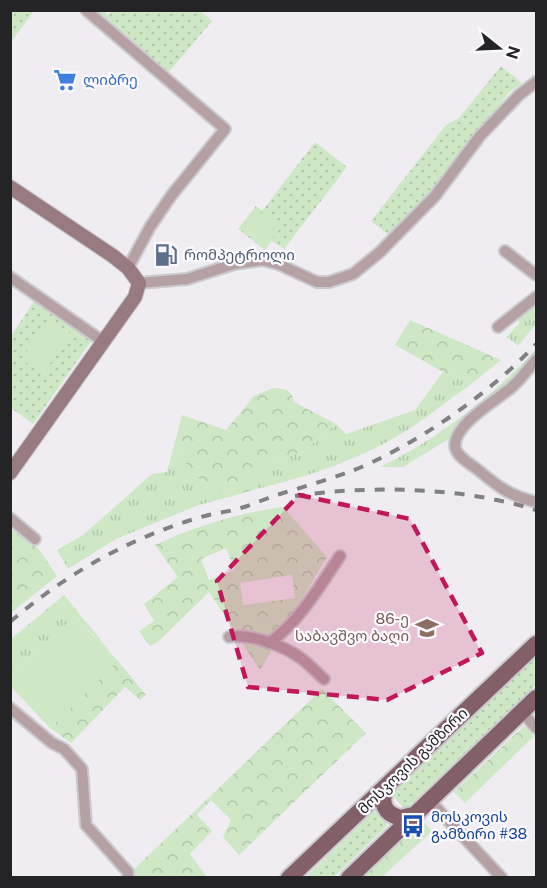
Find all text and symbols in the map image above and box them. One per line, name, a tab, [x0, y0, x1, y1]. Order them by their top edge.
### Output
north arrow	[469, 18, 529, 78]
text: N	[502, 44, 524, 61]
supermarket icon: ლიბრე	[52, 67, 78, 93]
place label: ლიბრე	[83, 71, 138, 89]
fuel station icon: რომპეტროლი	[153, 242, 179, 268]
place label: რომპეტროლი	[184, 246, 295, 264]
place label: 86-ე საბავშვო ბაღი	[295, 610, 409, 645]
school or university icon: 86-ე საბავშვო ბაღი	[414, 615, 440, 641]
street label: მოსკოვის გამზირი	[355, 704, 471, 818]
place label: მოსკოვის გამზირი #38	[431, 808, 527, 843]
bus stop icon: მოსკოვის გამზირი #38	[400, 813, 426, 839]

